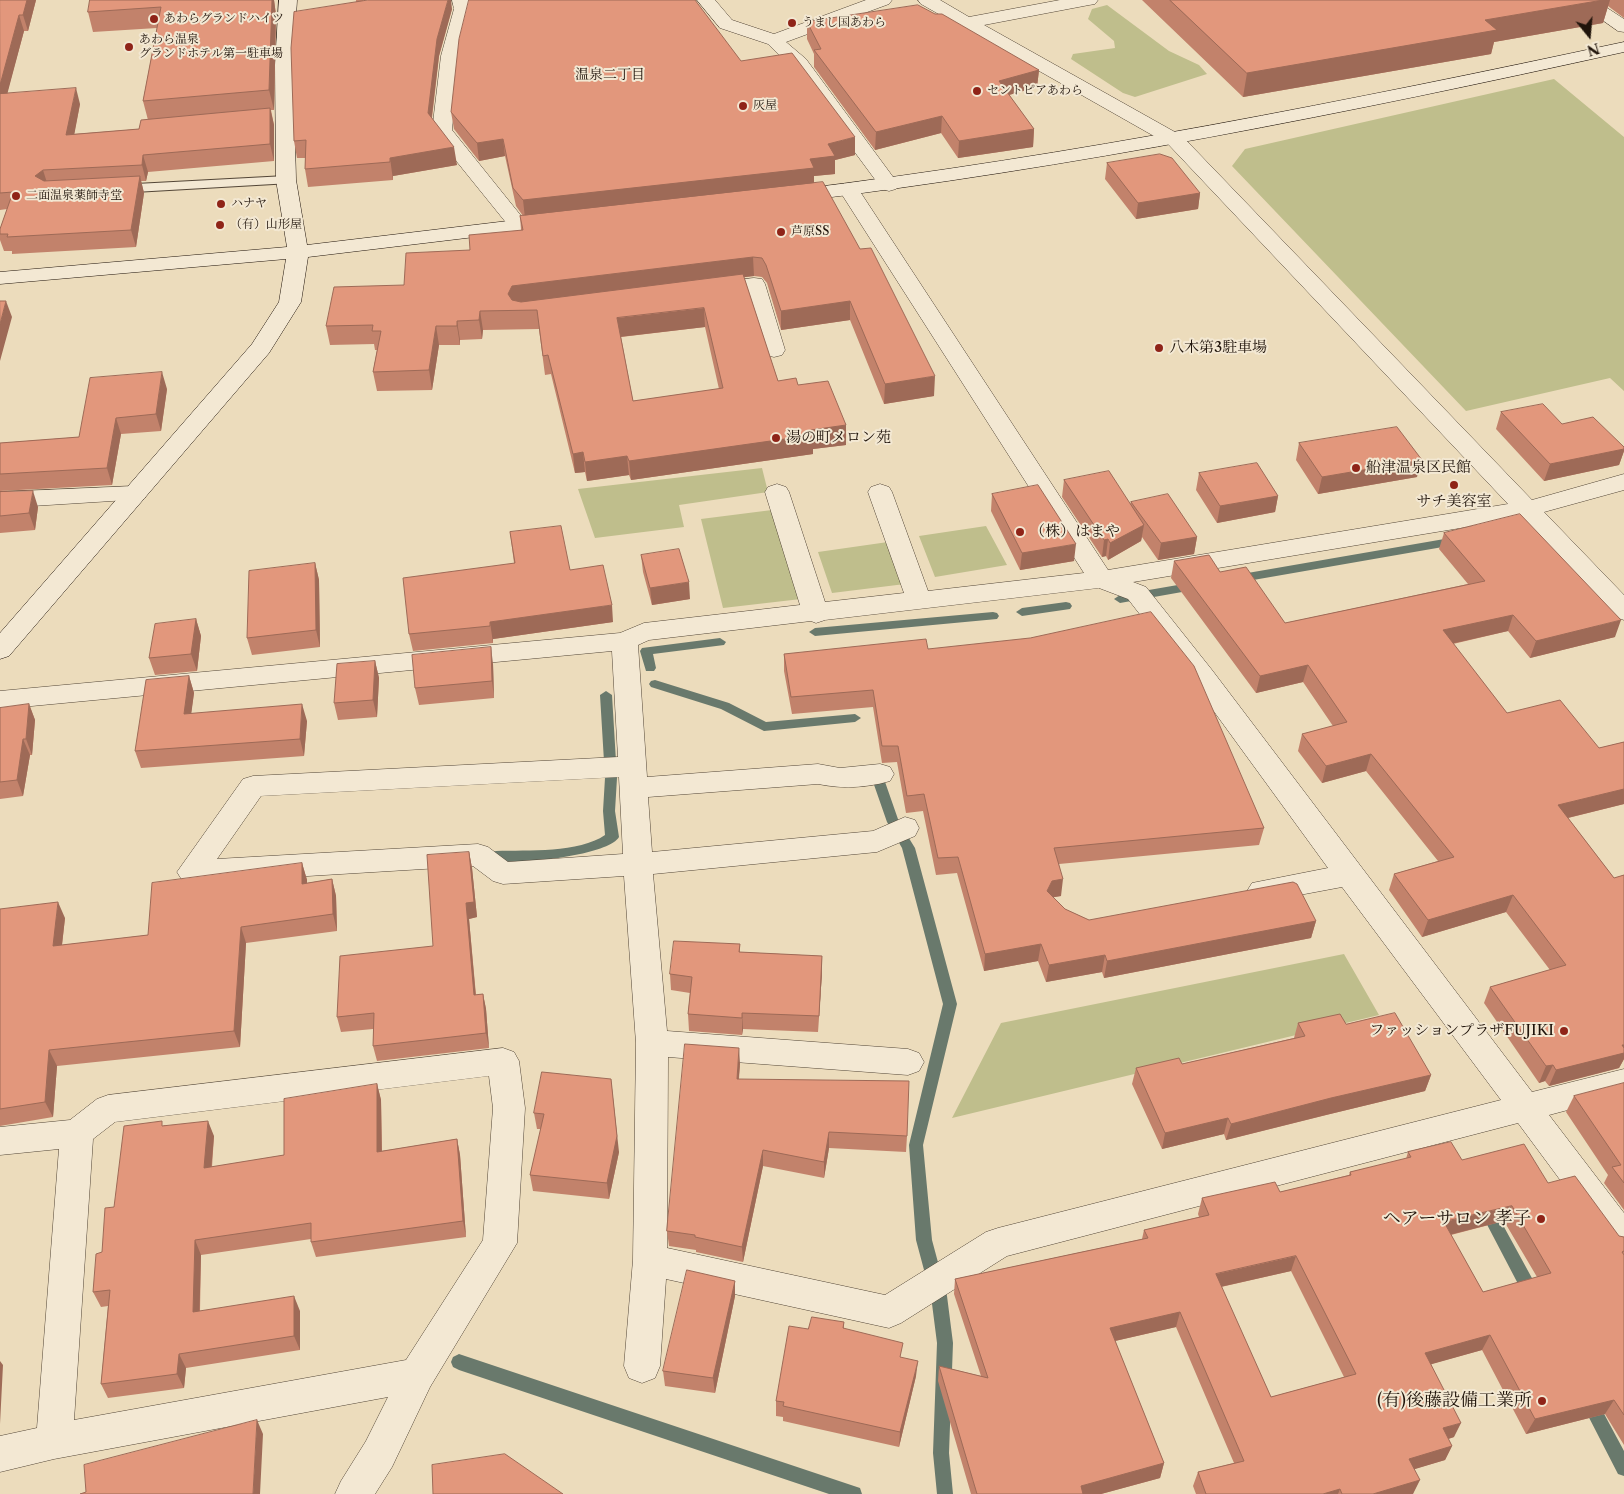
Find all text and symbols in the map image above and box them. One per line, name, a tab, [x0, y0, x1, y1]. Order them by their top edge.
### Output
north arrow	[1564, 10, 1614, 60]
place label: あわらグランドハイツ	[164, 12, 284, 26]
marker: あわらグランドハイツ	[148, 13, 160, 25]
place label: うまし国あわら	[802, 16, 886, 30]
marker: うまし国あわら	[786, 17, 798, 29]
place label: あわら温泉 グランドホテル第一駐車場	[139, 33, 283, 61]
text: N	[1585, 39, 1602, 60]
marker: あわら温泉 グランドホテル第一駐車場	[123, 41, 135, 53]
district label: 温泉二丁目	[575, 67, 645, 83]
place label: セントピアあわら	[987, 84, 1083, 98]
marker: セントピアあわら	[971, 85, 983, 97]
place label: 灰屋	[753, 99, 777, 113]
marker: 灰屋	[737, 100, 749, 112]
place label: 二面温泉薬師寺堂	[26, 189, 122, 203]
marker: 二面温泉薬師寺堂	[10, 190, 22, 202]
place label: ハナヤ	[231, 197, 267, 211]
marker: ハナヤ	[215, 198, 227, 210]
place label: （有）山形屋	[230, 218, 302, 232]
marker: （有）山形屋	[214, 219, 226, 231]
place label: 芦原SS	[791, 225, 829, 239]
marker: 芦原SS	[775, 226, 787, 238]
place label: 八木第3駐車場	[1169, 339, 1267, 357]
marker: 八木第3駐車場	[1153, 342, 1165, 354]
place label: 湯の町メロン苑	[786, 429, 891, 447]
marker: 湯の町メロン苑	[770, 432, 782, 444]
place label: 船津温泉区民館	[1366, 459, 1471, 477]
marker: 船津温泉区民館	[1350, 462, 1362, 474]
marker: サチ美容室	[1448, 479, 1460, 491]
place label: サチ美容室	[1417, 493, 1491, 511]
place label: （株）はまや	[1030, 523, 1120, 541]
marker: （株）はまや	[1014, 526, 1026, 538]
place label: ファッションプラザFUJIKI	[1369, 1022, 1554, 1040]
marker: ファッションプラザFUJIKI	[1558, 1025, 1570, 1037]
place label: ヘアーサロン 孝子	[1383, 1208, 1531, 1230]
marker: ヘアーサロン 孝子	[1535, 1213, 1547, 1225]
place label: (有)後藤設備工業所	[1377, 1390, 1532, 1412]
marker: (有)後藤設備工業所	[1536, 1395, 1548, 1407]

